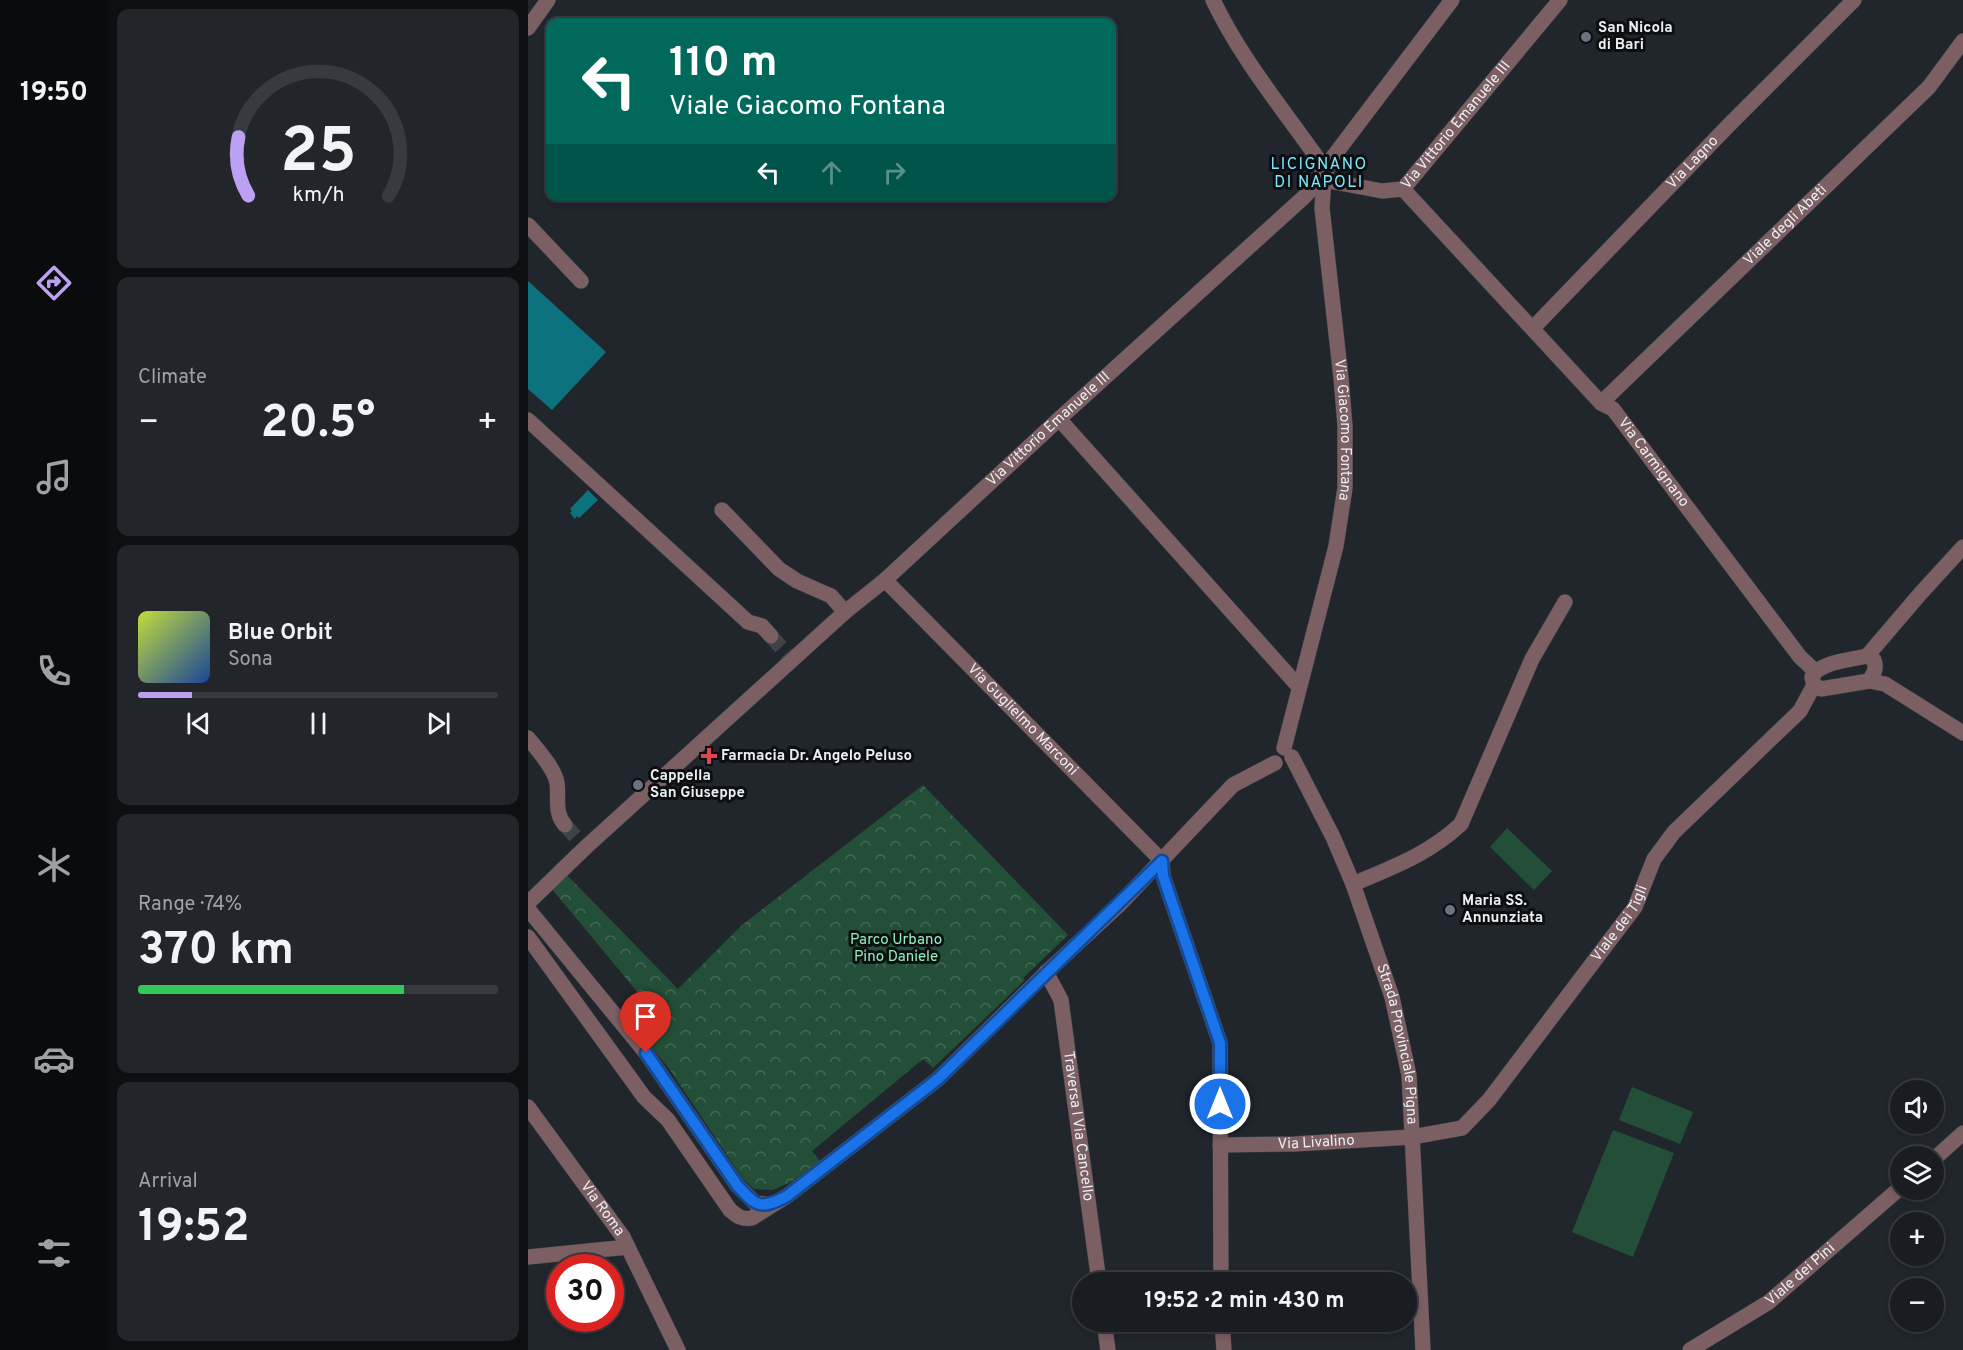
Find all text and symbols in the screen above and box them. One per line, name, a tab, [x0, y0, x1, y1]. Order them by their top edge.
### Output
place label: San Nicola di Bari	[1598, 19, 1673, 55]
marker: San Nicola di Bari	[1579, 30, 1593, 44]
text: 110 m	[669, 38, 778, 91]
icon: left	[570, 42, 648, 120]
street label: Via Vittorio Emanuele III	[1397, 57, 1515, 193]
text: 19:50	[20, 76, 88, 110]
text: Viale Giacomo Fontana	[669, 90, 946, 124]
text: 25	[280, 115, 356, 194]
street label: Via Lagno	[1663, 132, 1723, 193]
district label: LICIGNANO DI NAPOLI	[1270, 155, 1368, 193]
icon: left	[752, 156, 785, 189]
icon: ahead	[815, 156, 848, 189]
icon: right	[878, 156, 911, 189]
street label: Viale degli Abeti	[1740, 181, 1831, 270]
text: km/h	[292, 182, 344, 209]
icon: directions	[33, 262, 75, 304]
street label: Via Giacomo Fontana	[1329, 358, 1355, 502]
text: Climate	[138, 365, 207, 391]
street label: Via Vittorio Emanuele III	[982, 368, 1114, 491]
text: 20.5°	[261, 396, 375, 453]
text: −	[138, 403, 159, 445]
text: +	[477, 403, 498, 445]
street label: Via Carmignano	[1613, 414, 1693, 511]
icon: music	[33, 456, 75, 498]
text: Blue Orbit	[228, 620, 333, 647]
text: Sona	[228, 647, 273, 673]
icon: phone	[33, 650, 75, 692]
street label: Via Guglielmo Marconi	[963, 659, 1082, 780]
icon: previous	[182, 707, 215, 740]
icon: pause	[302, 707, 335, 740]
icon: next	[422, 707, 455, 740]
place label: Farmacia Dr. Angelo Peluso	[721, 747, 912, 766]
marker: Farmacia Dr. Angelo Peluso	[702, 749, 716, 763]
place label: Cappella San Giuseppe	[650, 767, 745, 803]
marker: Cappella San Giuseppe	[631, 778, 645, 792]
icon: climate	[33, 844, 75, 886]
street label: Viale dei Tigli	[1587, 882, 1652, 966]
text: Range · 74%	[138, 892, 242, 918]
place label: Maria SS. Annunziata	[1462, 892, 1543, 928]
marker: Maria SS. Annunziata	[1443, 903, 1457, 917]
text: 370 km	[138, 923, 294, 980]
park label: Parco Urbano Pino Daniele	[850, 931, 942, 967]
street label: Strada Provinciale Pigna	[1372, 961, 1421, 1125]
pin	[620, 991, 671, 1053]
icon: arrive	[629, 1000, 662, 1033]
icon: car	[33, 1038, 75, 1080]
street label: Traversa I Via Cancello	[1058, 1050, 1098, 1202]
position arrow	[1188, 1072, 1252, 1136]
map controls	[1890, 1080, 1944, 1332]
button: sound	[1890, 1080, 1944, 1134]
street label: Via Livalino	[1277, 1131, 1355, 1154]
button: layers	[1890, 1146, 1944, 1200]
text: Arrival	[138, 1169, 198, 1195]
street label: Via Roma	[576, 1177, 629, 1240]
text: 19:52	[138, 1200, 250, 1257]
button: +	[1890, 1212, 1944, 1266]
icon: filters	[33, 1232, 75, 1274]
street label: Viale dei Pini	[1762, 1239, 1839, 1310]
speed limit sign: 30	[546, 1254, 624, 1332]
button: −	[1890, 1278, 1944, 1332]
text: 19:52 · 2 min · 430 m	[1144, 1288, 1345, 1315]

